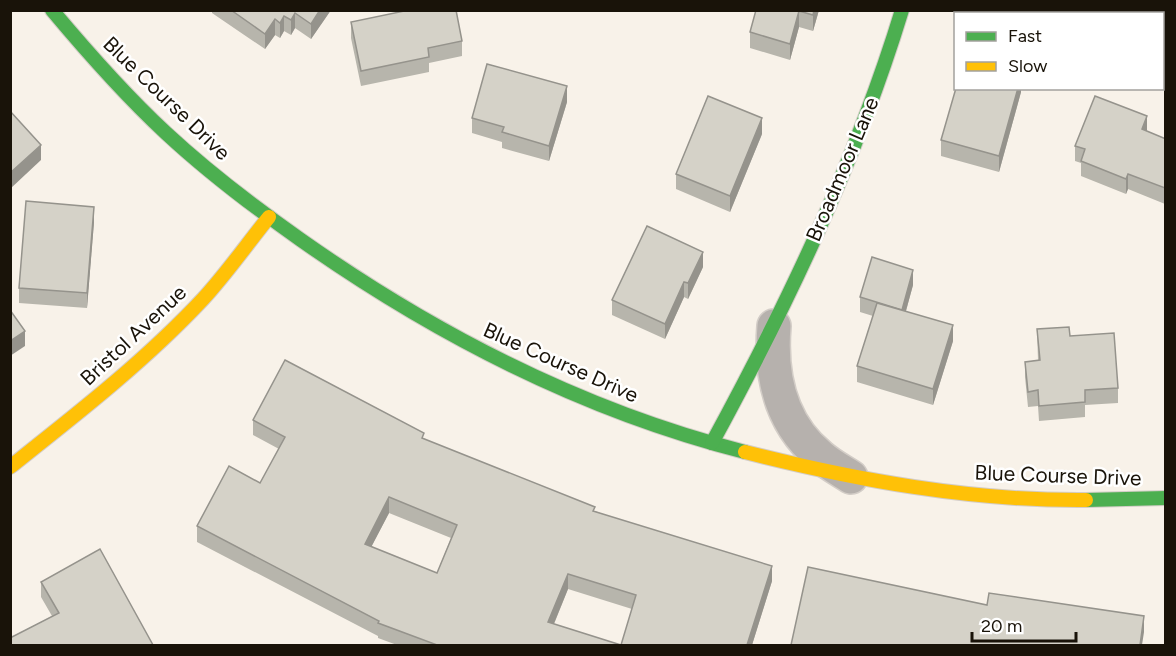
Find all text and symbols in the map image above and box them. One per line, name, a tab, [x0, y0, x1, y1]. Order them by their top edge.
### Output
legend	[954, 12, 1164, 90]
text: Fast	[1008, 25, 1042, 47]
street label: Blue Course Drive	[98, 31, 236, 165]
text: Slow	[1008, 55, 1047, 77]
street label: Broadmoor Lane	[800, 93, 884, 245]
street label: Bristol Avenue	[75, 280, 191, 390]
street label: Blue Course Drive	[480, 317, 642, 407]
street label: Blue Course Drive	[974, 460, 1142, 490]
scale bar	[972, 605, 1076, 643]
text: 20 m	[981, 615, 1022, 637]

